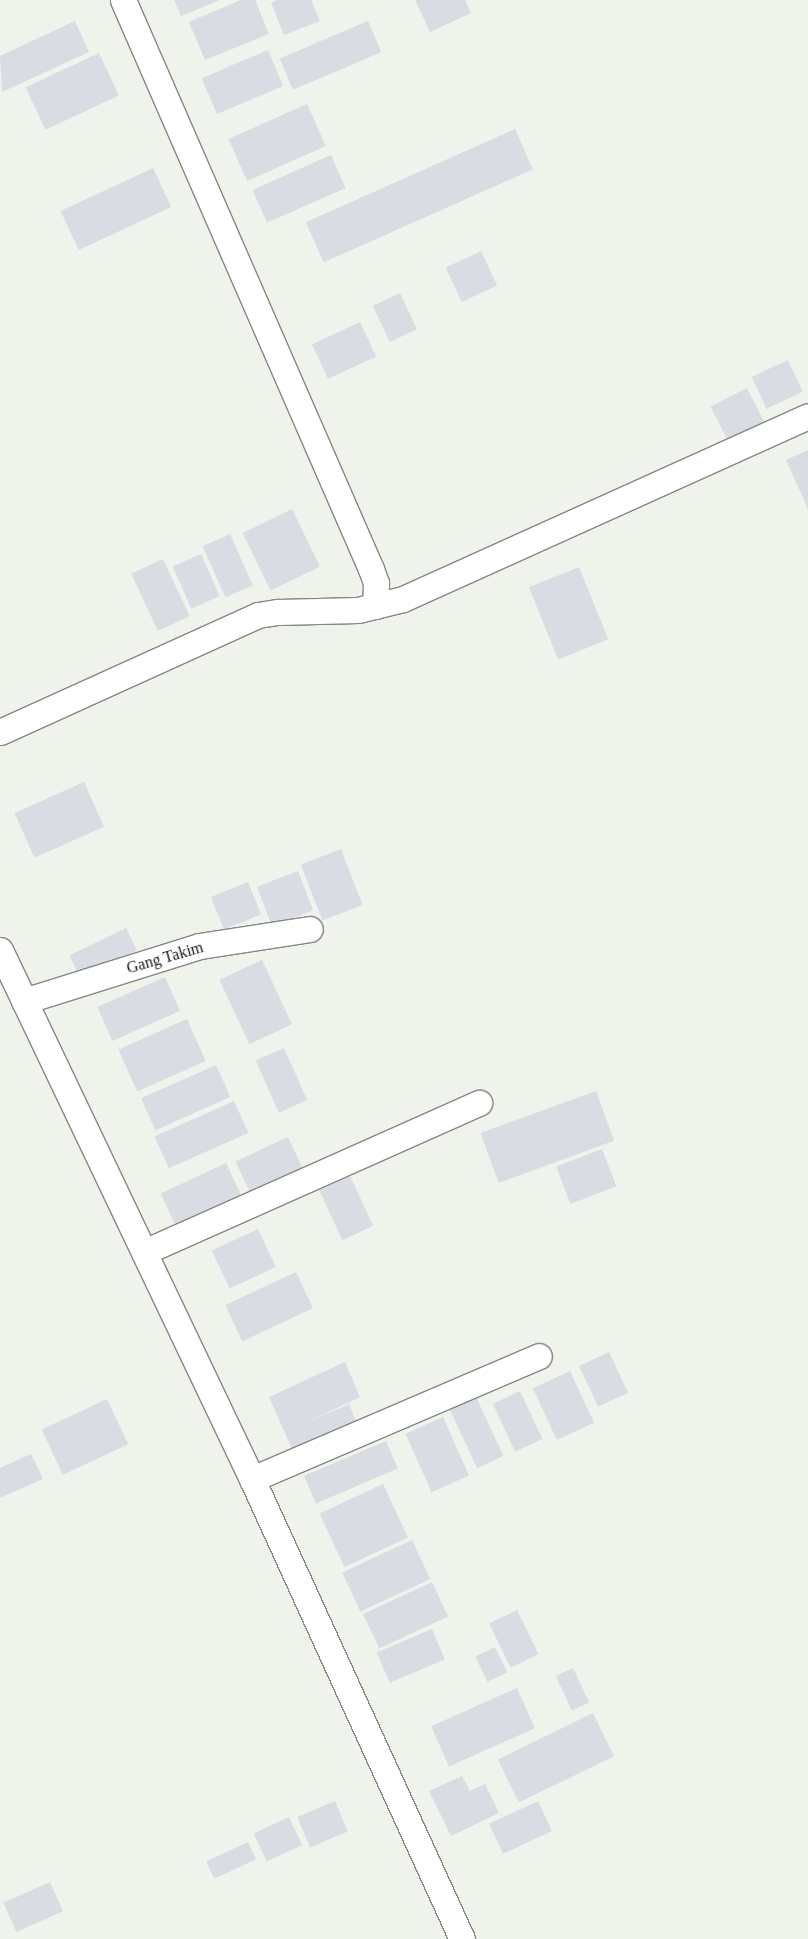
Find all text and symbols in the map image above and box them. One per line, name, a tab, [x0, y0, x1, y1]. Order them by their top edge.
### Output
street label: Gang Takim	[124, 938, 206, 978]

